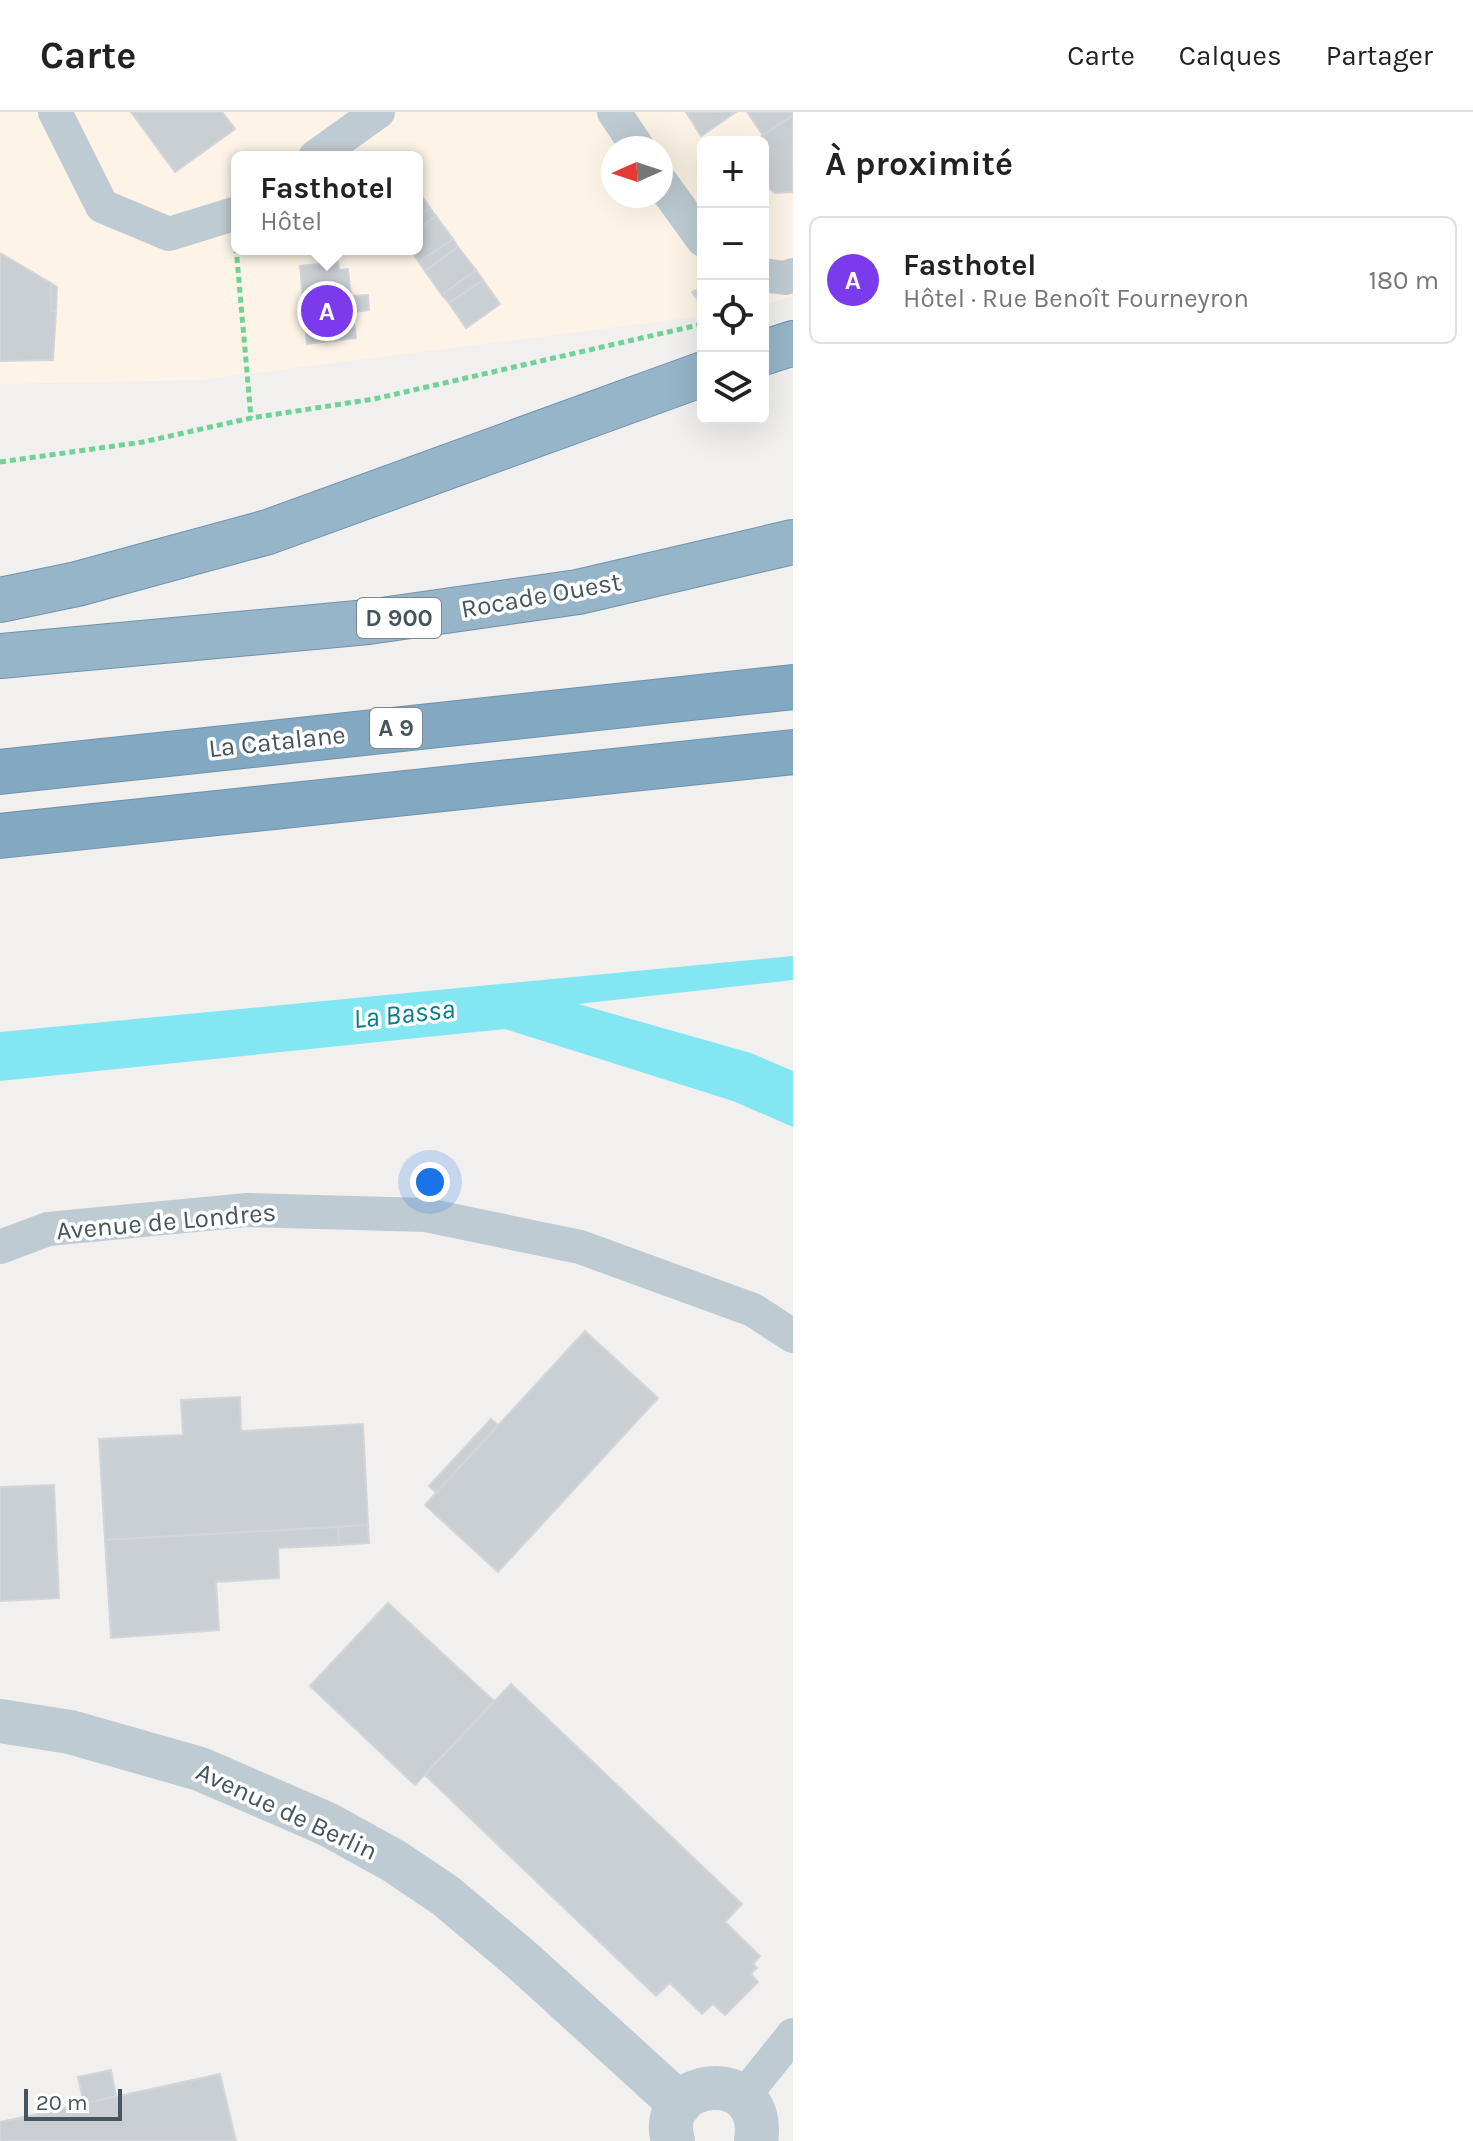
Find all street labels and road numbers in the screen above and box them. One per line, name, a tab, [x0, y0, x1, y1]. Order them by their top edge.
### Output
street label: Rocade Ouest	[459, 566, 624, 625]
road number: D 900	[357, 598, 441, 638]
road number: A 9	[370, 708, 422, 748]
street label: La Catalane	[207, 719, 347, 764]
street label: Avenue de Londres	[55, 1196, 277, 1247]
street label: Avenue de Berlin	[191, 1756, 382, 1867]

